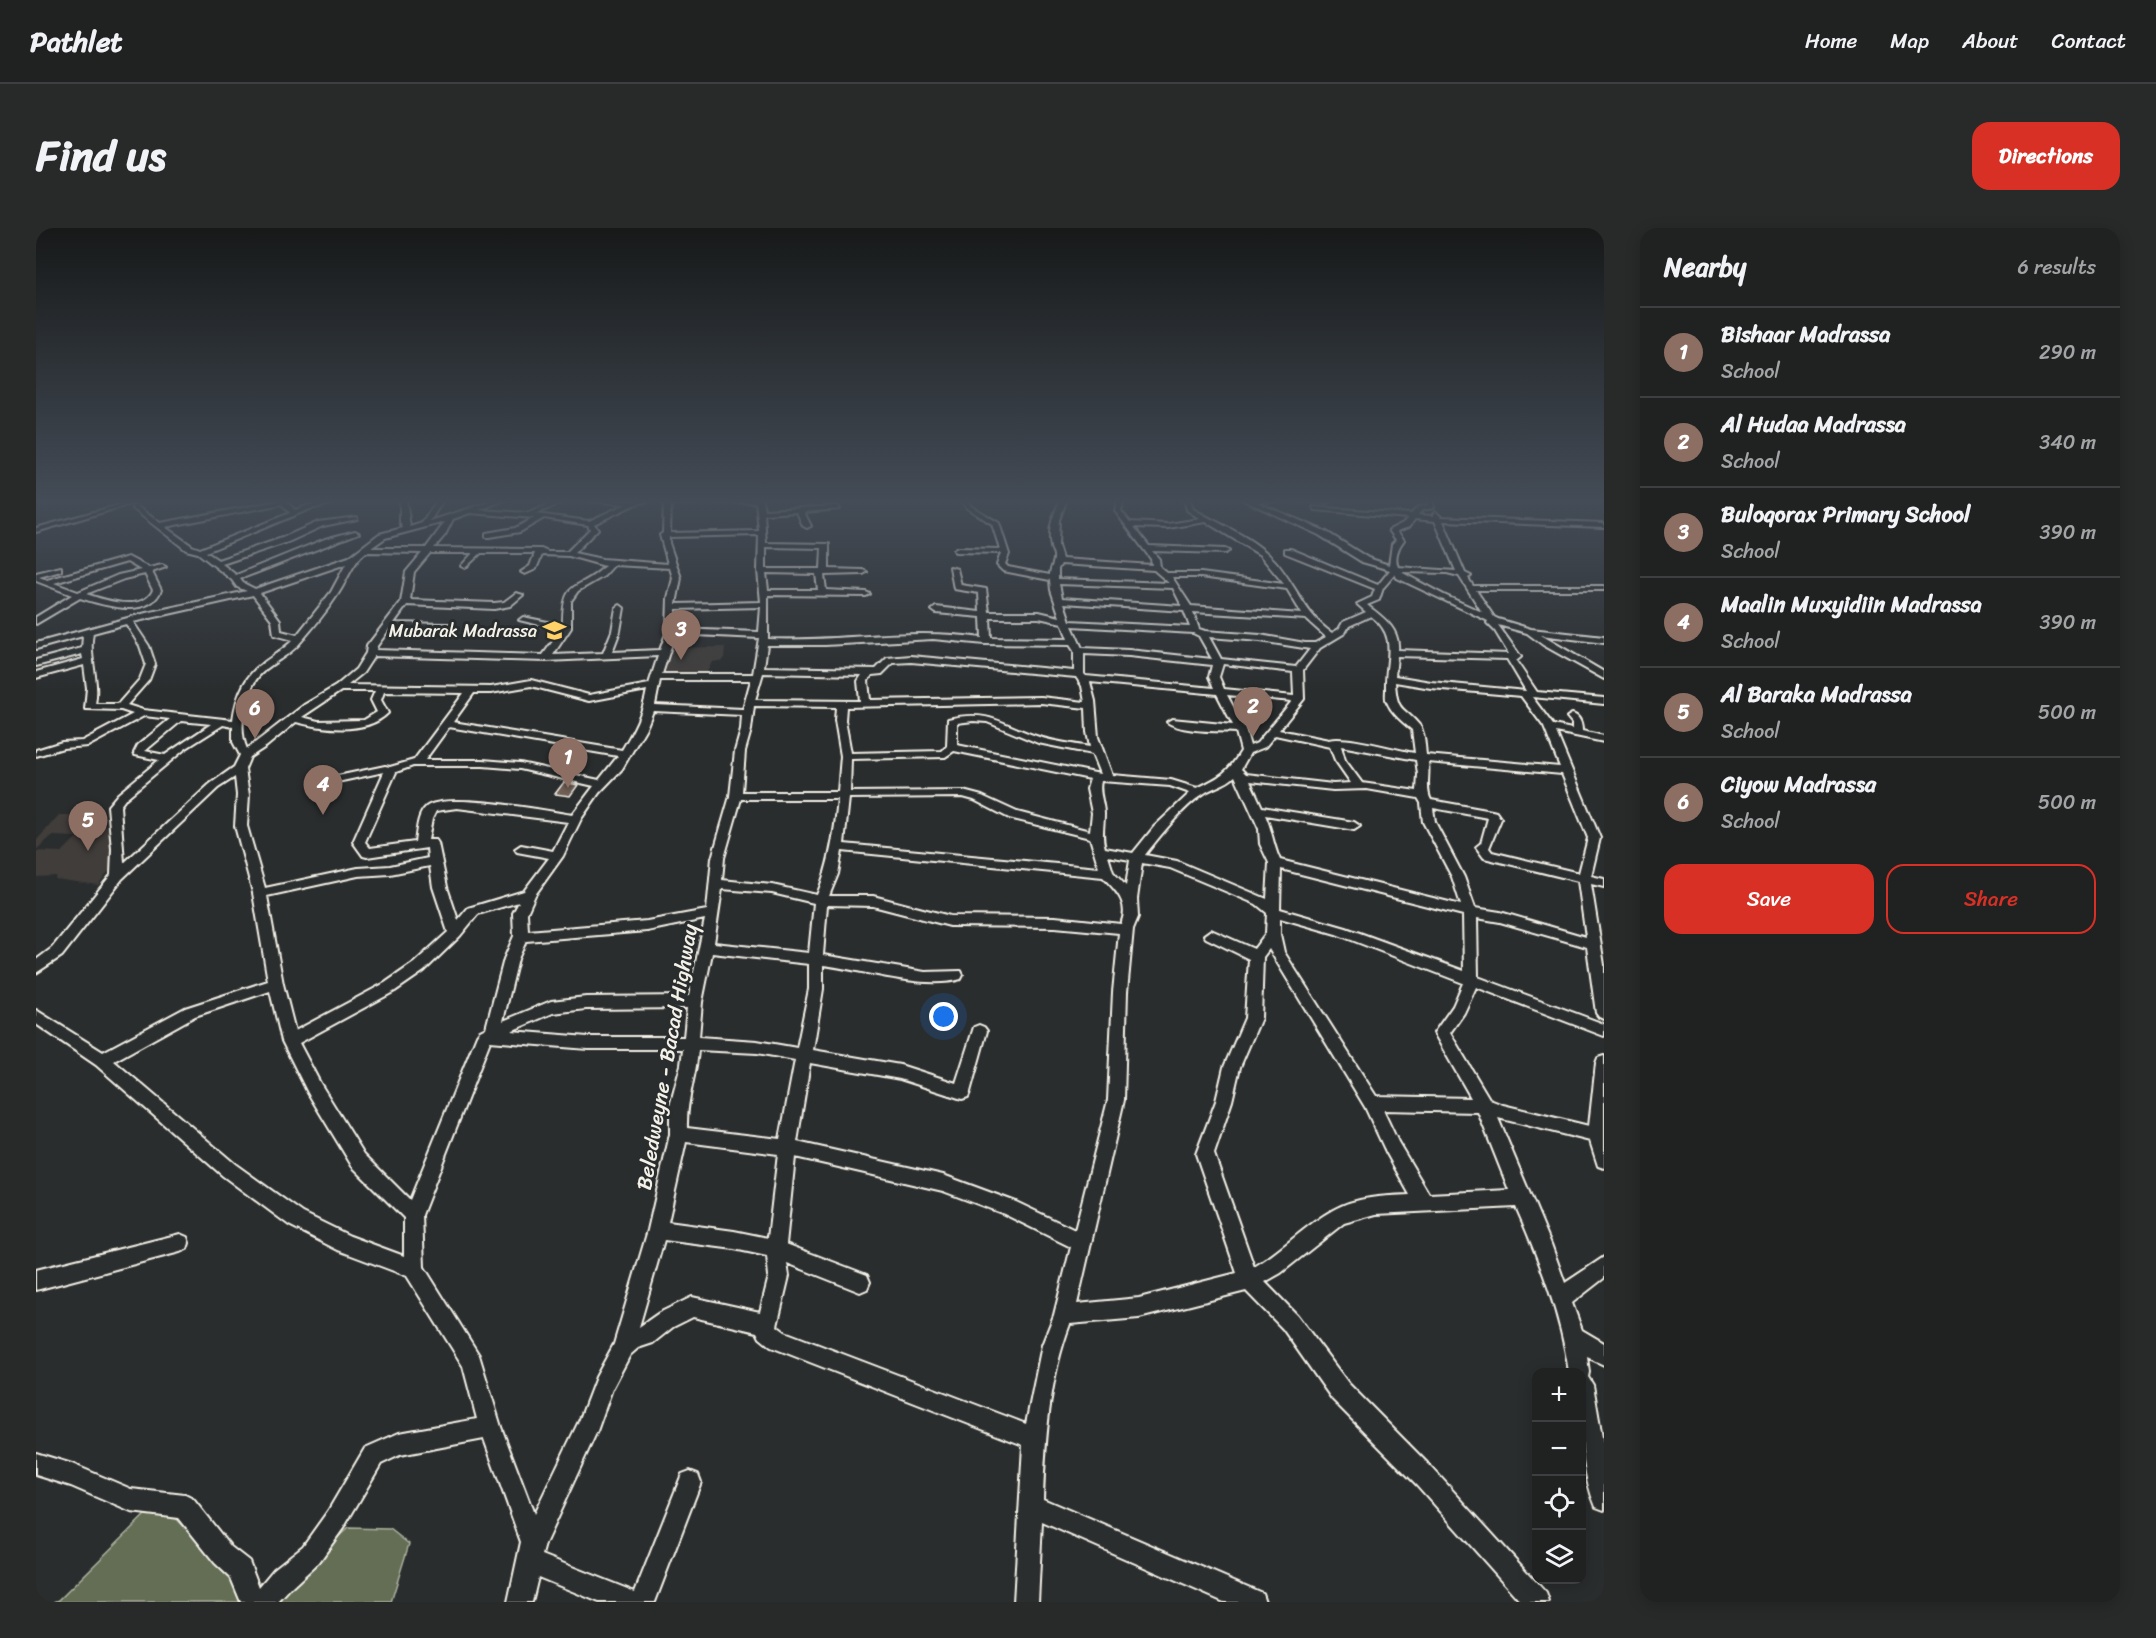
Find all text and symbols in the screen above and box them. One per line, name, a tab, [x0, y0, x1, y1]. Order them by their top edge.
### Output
text: Pathlet	[30, 17, 123, 66]
text: Home	[1805, 22, 1857, 60]
text: Map	[1890, 22, 1929, 60]
text: About	[1962, 22, 2019, 60]
text: Contact	[2052, 22, 2126, 60]
text: Find us	[36, 119, 166, 193]
button: Directions	[1972, 122, 2120, 190]
text: Nearby	[1664, 244, 1746, 290]
text: 6 results	[2017, 250, 2096, 285]
text: Bishaar Madrassa	[1721, 315, 1890, 354]
text: 1	[1679, 335, 1688, 370]
text: 290 m	[2039, 335, 2096, 370]
text: School	[1721, 354, 1780, 389]
text: Al Hudaa Madrassa	[1721, 405, 1906, 444]
text: 2	[1678, 425, 1689, 460]
text: 340 m	[2039, 425, 2096, 460]
text: School	[1721, 444, 1780, 479]
text: Buloqorax Primary School	[1721, 495, 1970, 534]
text: 3	[1678, 515, 1689, 550]
text: 390 m	[2040, 515, 2096, 550]
text: School	[1721, 534, 1780, 569]
text: Maalin Muxyidiin Madrassa	[1721, 585, 1982, 624]
text: 4	[1677, 605, 1690, 640]
text: 390 m	[2040, 605, 2096, 640]
pin: 3	[662, 610, 700, 660]
place label: Mubarak Madrassa	[389, 615, 537, 647]
school or university icon: Mubarak Madrassa	[542, 618, 568, 644]
text: School	[1721, 624, 1780, 659]
text: Al Baraka Madrassa	[1721, 675, 1912, 714]
pin: 2	[1234, 688, 1272, 737]
pin: 6	[236, 690, 274, 739]
text: 5	[1677, 695, 1690, 730]
text: 500 m	[2038, 695, 2096, 730]
text: School	[1721, 714, 1780, 749]
pin: 1	[548, 738, 588, 788]
text: Ciyow Madrassa	[1721, 765, 1876, 804]
pin: 4	[304, 766, 342, 815]
text: 6	[1678, 785, 1689, 820]
text: 500 m	[2038, 785, 2096, 820]
pin: 5	[68, 802, 108, 851]
text: School	[1721, 804, 1780, 839]
button: Save	[1664, 864, 1874, 934]
button: Share	[1886, 864, 2096, 934]
street label: Beledweyne - Bacad Highway	[625, 921, 709, 1193]
your location	[929, 1002, 958, 1031]
map controls	[1532, 1368, 1586, 1584]
button: +	[1532, 1368, 1586, 1422]
button: −	[1532, 1422, 1586, 1476]
button: locate	[1532, 1476, 1586, 1530]
button: layers	[1532, 1530, 1586, 1584]

